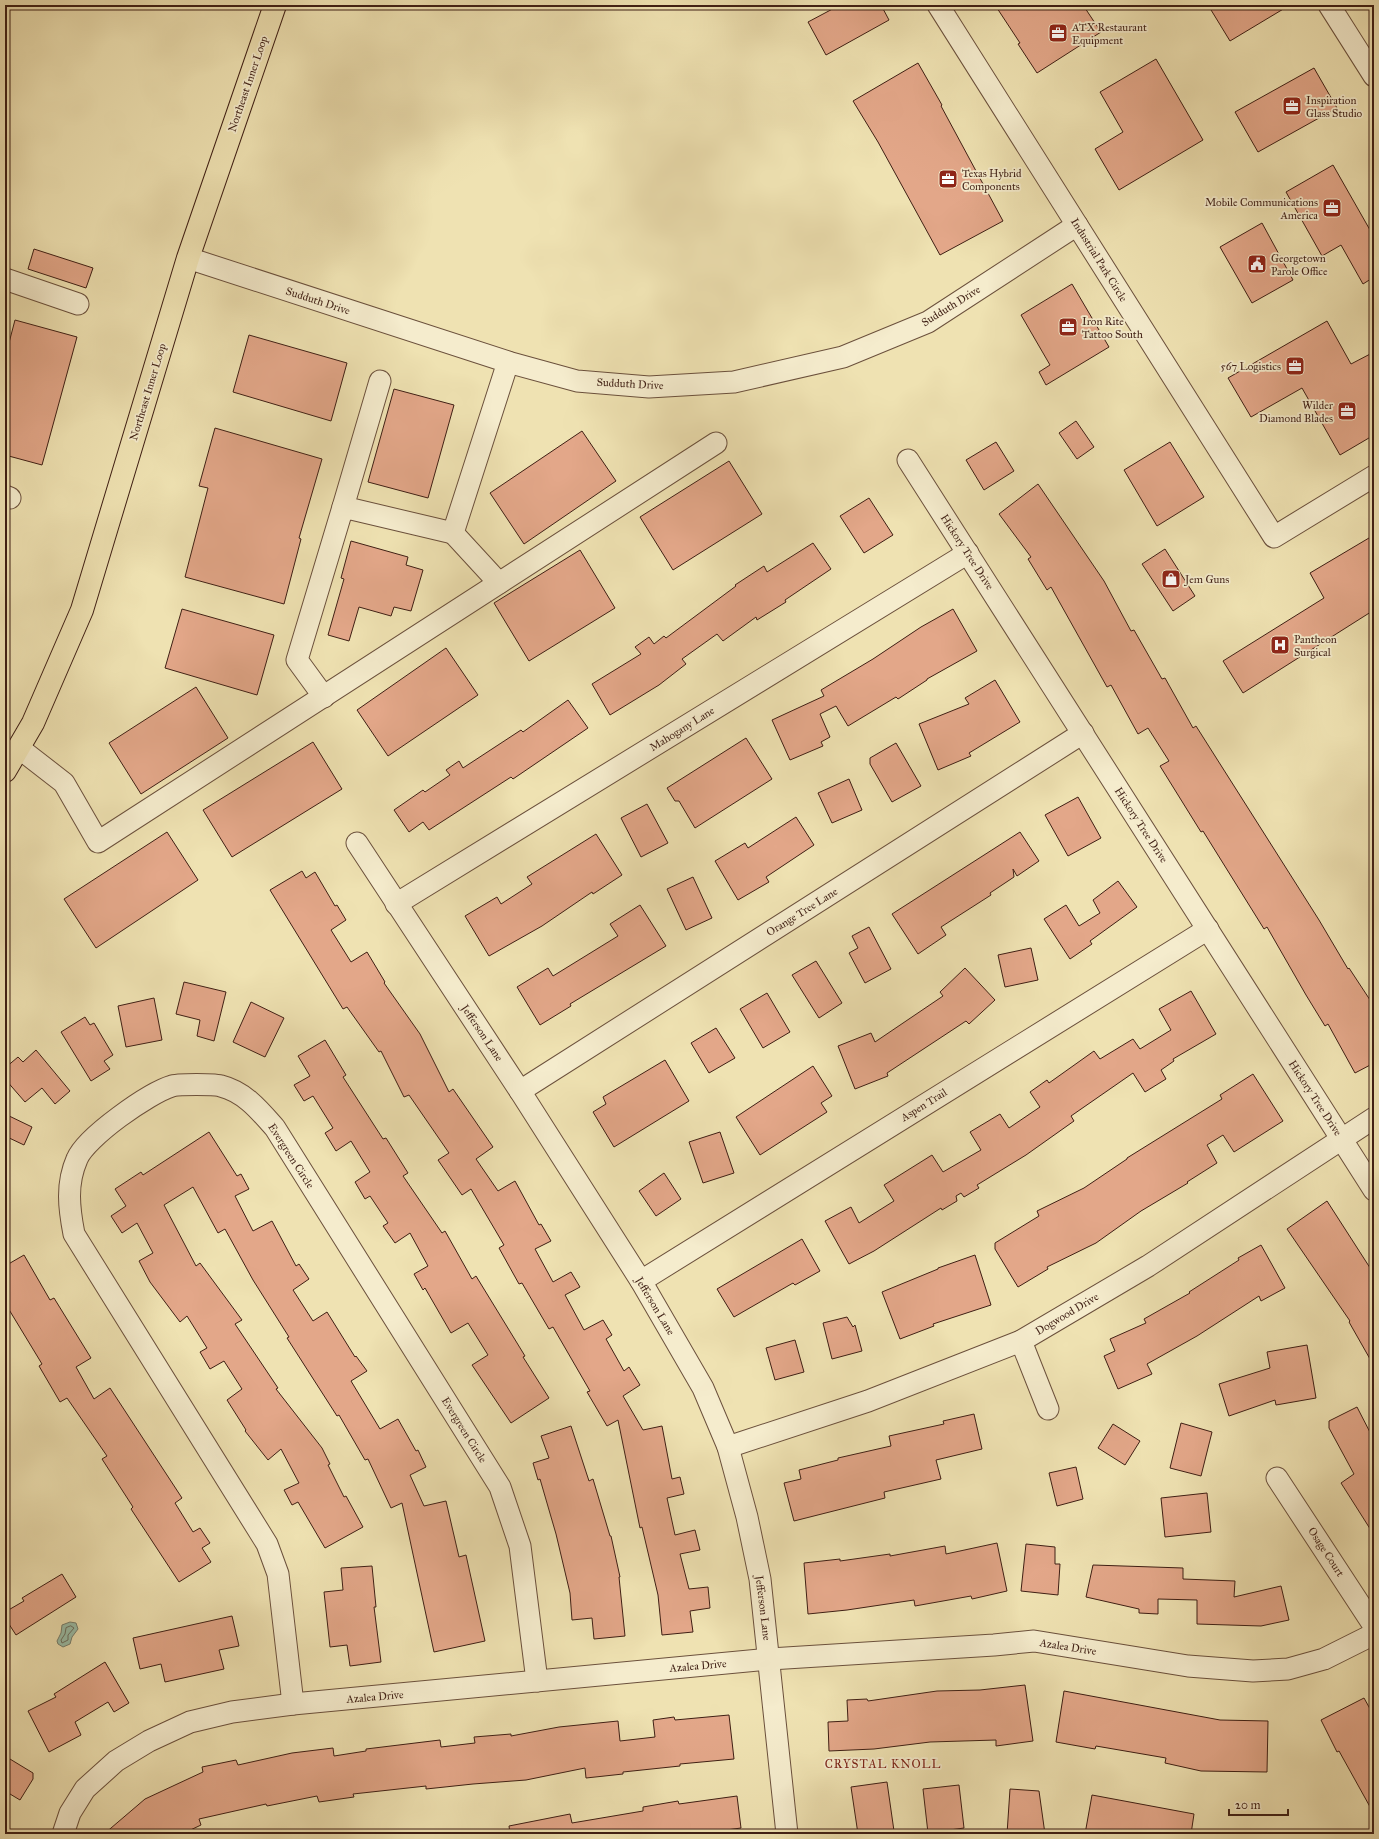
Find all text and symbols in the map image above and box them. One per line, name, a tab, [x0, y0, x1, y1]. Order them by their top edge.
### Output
place label: ATX Restaurant Equipment	[1071, 21, 1147, 48]
office icon: ATX Restaurant Equipment	[1047, 22, 1069, 44]
street label: Northeast Inner Loop	[225, 34, 271, 134]
place label: Inspiration Glass Studio	[1306, 94, 1363, 120]
office icon: Inspiration Glass Studio	[1281, 95, 1303, 117]
place label: Texas Hybrid Components	[962, 167, 1022, 193]
office icon: Texas Hybrid Components	[937, 168, 959, 190]
place label: Mobile Communications America	[1205, 196, 1318, 222]
office icon: Mobile Communications America	[1321, 197, 1343, 219]
street label: Industrial Park Circle	[1068, 216, 1130, 305]
place label: Georgetown Parole Office	[1271, 252, 1328, 278]
public building icon: Georgetown Parole Office	[1246, 253, 1268, 275]
street label: Sudduth Drive	[919, 283, 983, 329]
street label: Sudduth Drive	[284, 284, 352, 318]
place label: Iron Rite Tattoo South	[1082, 315, 1143, 341]
office icon: Iron Rite Tattoo South	[1057, 316, 1079, 338]
street label: Northeast Inner Loop	[127, 341, 169, 442]
office icon: 567 Logistics	[1284, 355, 1306, 377]
place label: 567 Logistics	[1221, 360, 1281, 373]
street label: Sudduth Drive	[596, 376, 664, 392]
place label: Wilder Diamond Blades	[1259, 399, 1334, 425]
office icon: Wilder Diamond Blades	[1336, 400, 1358, 422]
street label: Hickory Tree Drive	[938, 512, 997, 593]
shop icon: Jem Guns	[1160, 568, 1182, 590]
place label: Jem Guns	[1184, 573, 1229, 587]
place label: Pantheon Surgical	[1294, 633, 1337, 659]
hospital icon: Pantheon Surgical	[1269, 634, 1291, 656]
street label: Mahogany Lane	[647, 704, 717, 754]
street label: Hickory Tree Drive	[1112, 785, 1171, 866]
street label: Orange Tree Lane	[764, 885, 840, 939]
street label: Jefferson Lane	[457, 1001, 506, 1065]
street label: Hickory Tree Drive	[1286, 1058, 1345, 1139]
street label: Aspen Trail	[898, 1086, 949, 1125]
street label: Evergreen Circle	[265, 1121, 317, 1191]
street label: Jefferson Lane	[631, 1274, 678, 1338]
street label: Dogwood Drive	[1033, 1290, 1101, 1338]
street label: Evergreen Circle	[439, 1395, 490, 1466]
street label: Osage Court	[1305, 1525, 1347, 1579]
street label: Jefferson Lane	[751, 1574, 773, 1642]
street label: Azalea Drive	[1038, 1636, 1098, 1658]
street label: Azalea Drive	[668, 1657, 727, 1675]
street label: Azalea Drive	[345, 1688, 404, 1706]
district label: CRYSTAL KNOLL	[825, 1757, 941, 1771]
scale bar	[1229, 1791, 1288, 1817]
text: 20 m	[1235, 1798, 1261, 1812]

